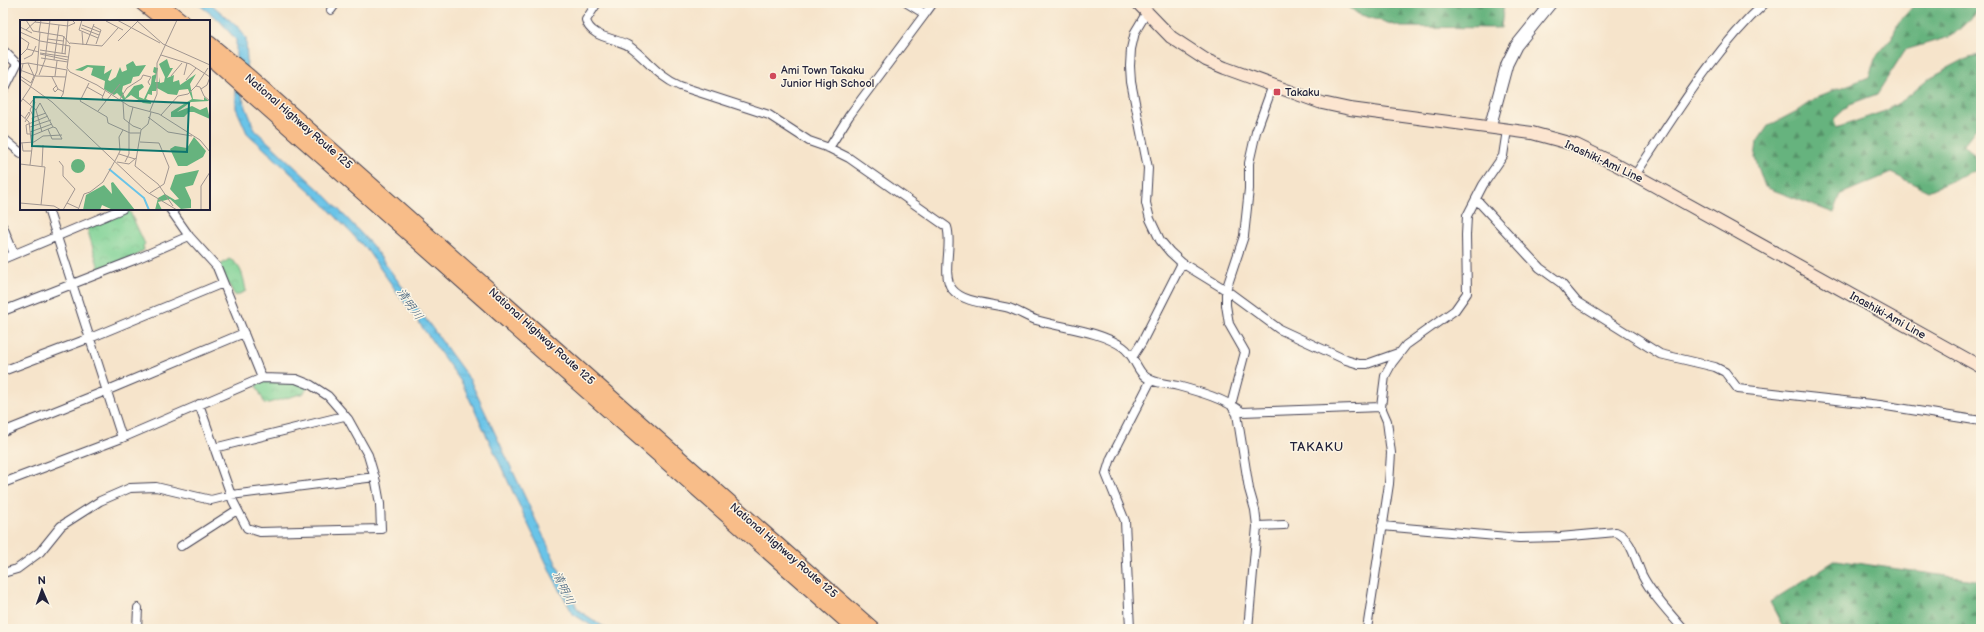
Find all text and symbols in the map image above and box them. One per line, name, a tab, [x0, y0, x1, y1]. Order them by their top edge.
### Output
inset map	[20, 20, 210, 210]
place label: Ami Town Takaku Junior High School	[781, 64, 874, 90]
street label: National Highway Route 125	[242, 71, 355, 172]
marker: Ami Town Takaku Junior High School	[768, 71, 778, 81]
place label: Takaku	[1285, 86, 1320, 99]
marker: Takaku	[1272, 87, 1282, 97]
street label: Inashiki-Ami Line	[1563, 138, 1645, 185]
water label: 清明川	[393, 285, 426, 323]
street label: National Highway Route 125	[486, 285, 597, 387]
street label: Inashiki-Ami Line	[1848, 289, 1928, 342]
district label: TAKAKU	[1290, 439, 1344, 455]
street label: National Highway Route 125	[727, 500, 840, 601]
water label: 清明川	[549, 569, 578, 608]
north arrow	[22, 570, 62, 610]
text: N	[37, 574, 46, 587]

